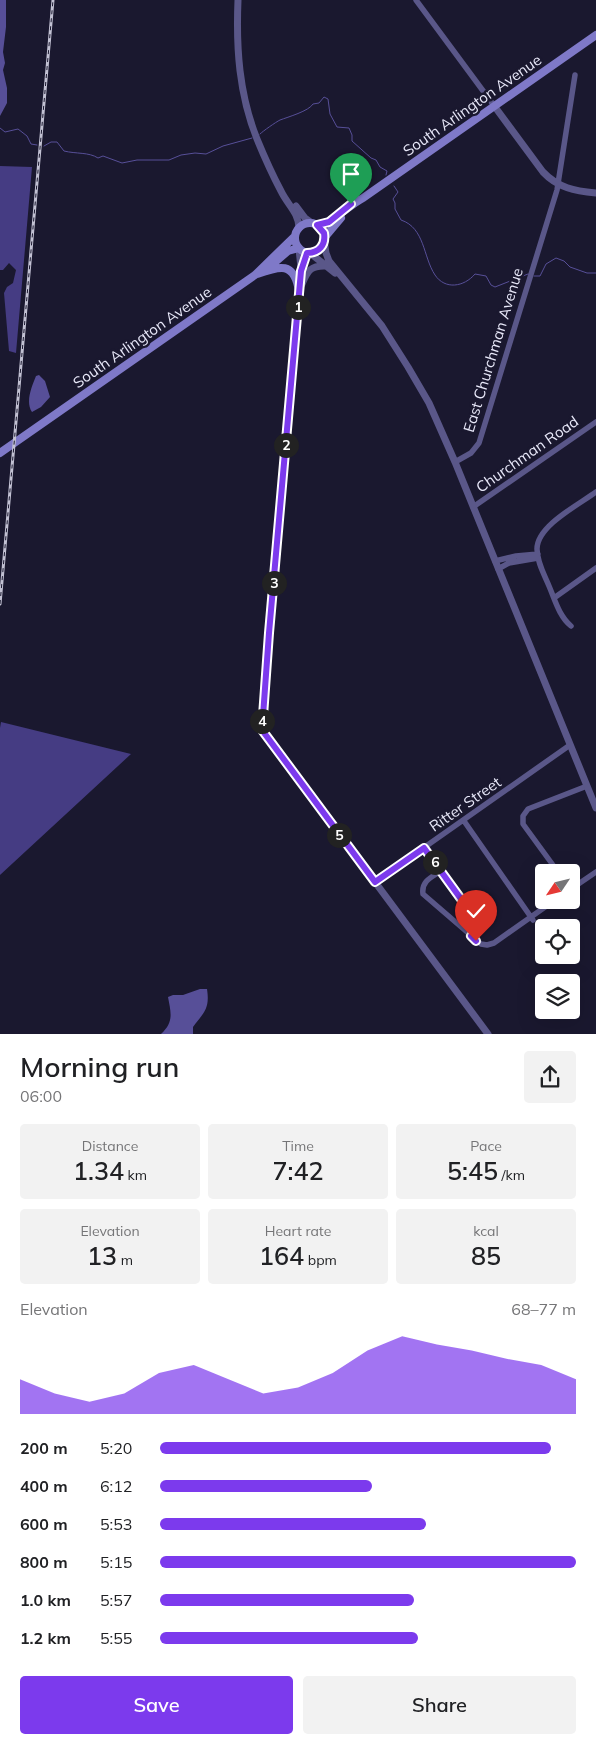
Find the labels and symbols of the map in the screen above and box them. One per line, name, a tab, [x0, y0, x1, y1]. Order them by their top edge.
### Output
street label: South Arlington Avenue	[399, 50, 545, 160]
pin	[330, 153, 372, 204]
street label: East Churchman Avenue	[459, 266, 527, 434]
street label: South Arlington Avenue	[69, 282, 215, 392]
pin: 1	[286, 294, 310, 320]
street label: Churchman Road	[472, 412, 582, 496]
pin: 2	[274, 432, 298, 458]
pin: 3	[262, 570, 286, 596]
pin: 4	[250, 708, 274, 734]
street label: Ritter Street	[425, 772, 505, 836]
pin: 5	[326, 822, 352, 848]
pin: 6	[422, 850, 448, 874]
north arrow	[535, 864, 580, 909]
pin	[455, 890, 497, 941]

